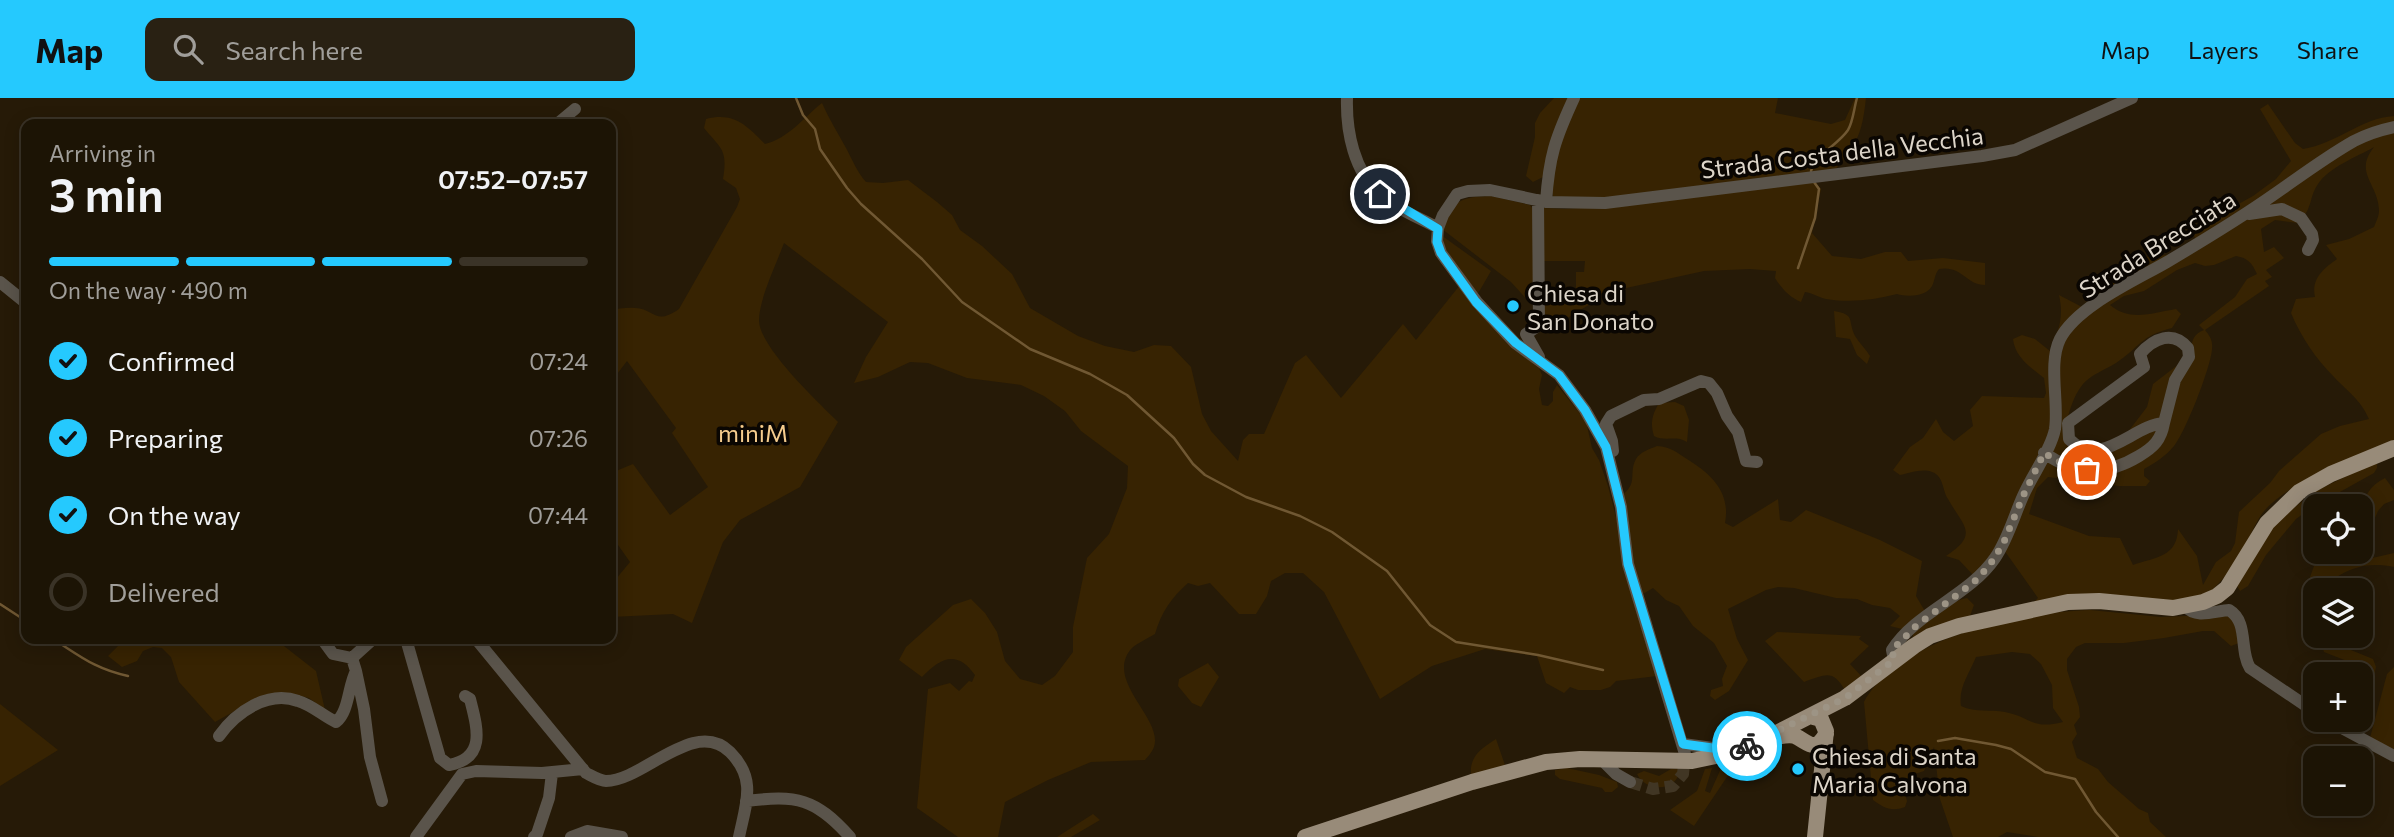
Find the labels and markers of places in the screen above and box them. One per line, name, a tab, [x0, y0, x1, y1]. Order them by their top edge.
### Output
pin	[1350, 164, 1410, 224]
place label: Chiesa di San Donato	[1527, 278, 1654, 335]
marker: Chiesa di San Donato	[1505, 298, 1521, 314]
pin	[2057, 440, 2117, 500]
place label: Chiesa di Santa Maria Calvona	[1812, 741, 1977, 798]
marker: Chiesa di Santa Maria Calvona	[1790, 761, 1806, 777]

